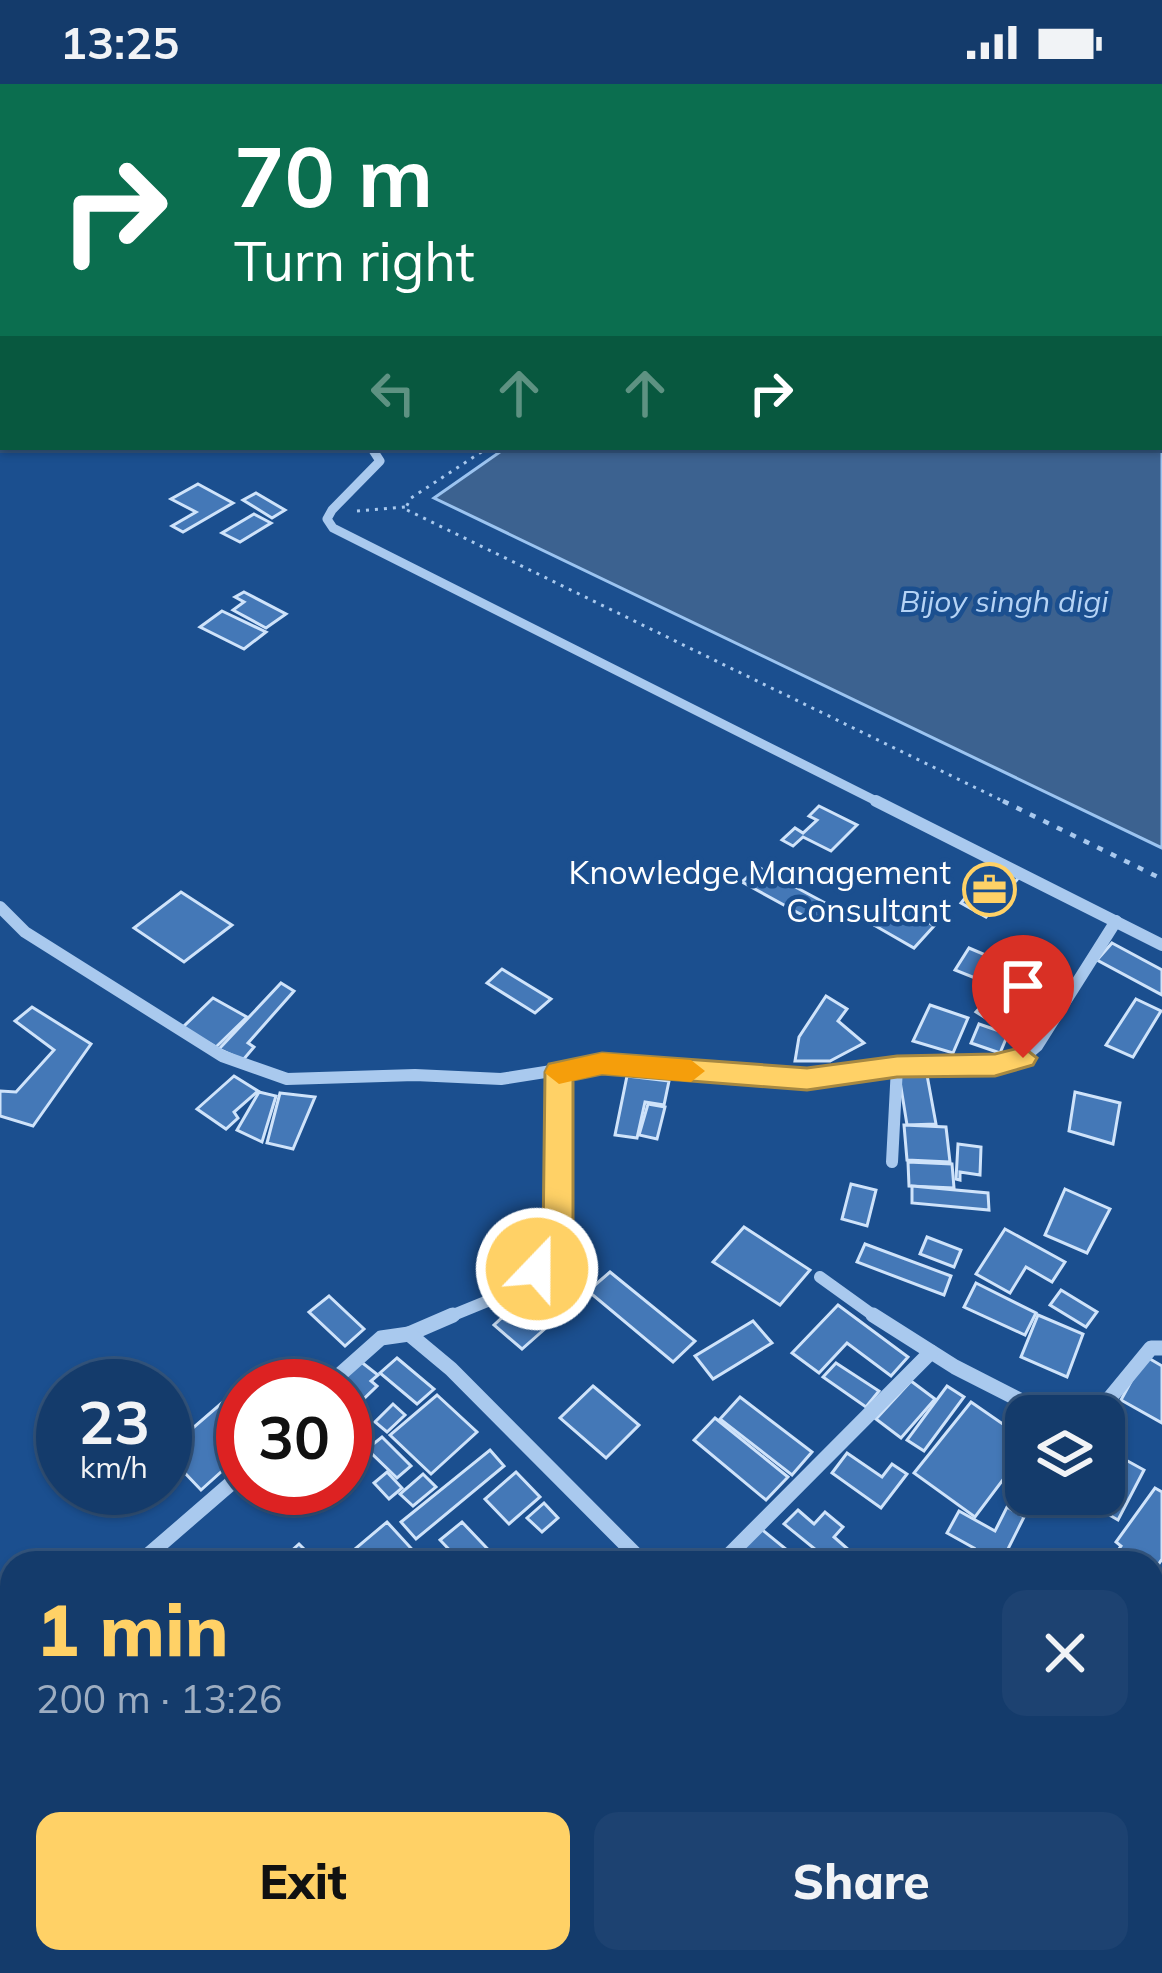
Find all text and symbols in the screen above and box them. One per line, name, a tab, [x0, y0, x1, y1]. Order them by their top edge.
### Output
text: 13:25	[60, 14, 179, 70]
text: 70 m	[234, 123, 433, 228]
icon: right	[36, 132, 192, 288]
text: Turn right	[234, 227, 475, 295]
icon: left	[360, 360, 426, 426]
icon: ahead	[486, 360, 552, 426]
icon: ahead	[612, 360, 678, 426]
icon: right	[738, 360, 804, 426]
water label: Bijoy singh digi	[900, 582, 1109, 620]
place label: Knowledge Management Consultant	[568, 851, 951, 930]
office icon: Knowledge Management Consultant	[962, 862, 1018, 918]
pin	[972, 935, 1074, 1058]
icon: arrive	[990, 953, 1056, 1019]
position arrow	[474, 1206, 600, 1332]
speed limit sign: 30	[216, 1359, 372, 1515]
text: 23	[78, 1384, 150, 1459]
map controls	[1005, 1395, 1125, 1515]
button: layers	[1005, 1395, 1125, 1515]
text: km/h	[80, 1448, 148, 1486]
text: 1 min	[36, 1584, 229, 1674]
button: close	[1002, 1590, 1128, 1716]
text: 200 m · 13:26	[36, 1674, 282, 1723]
button: Exit	[36, 1812, 570, 1950]
button: Share	[594, 1812, 1128, 1950]

